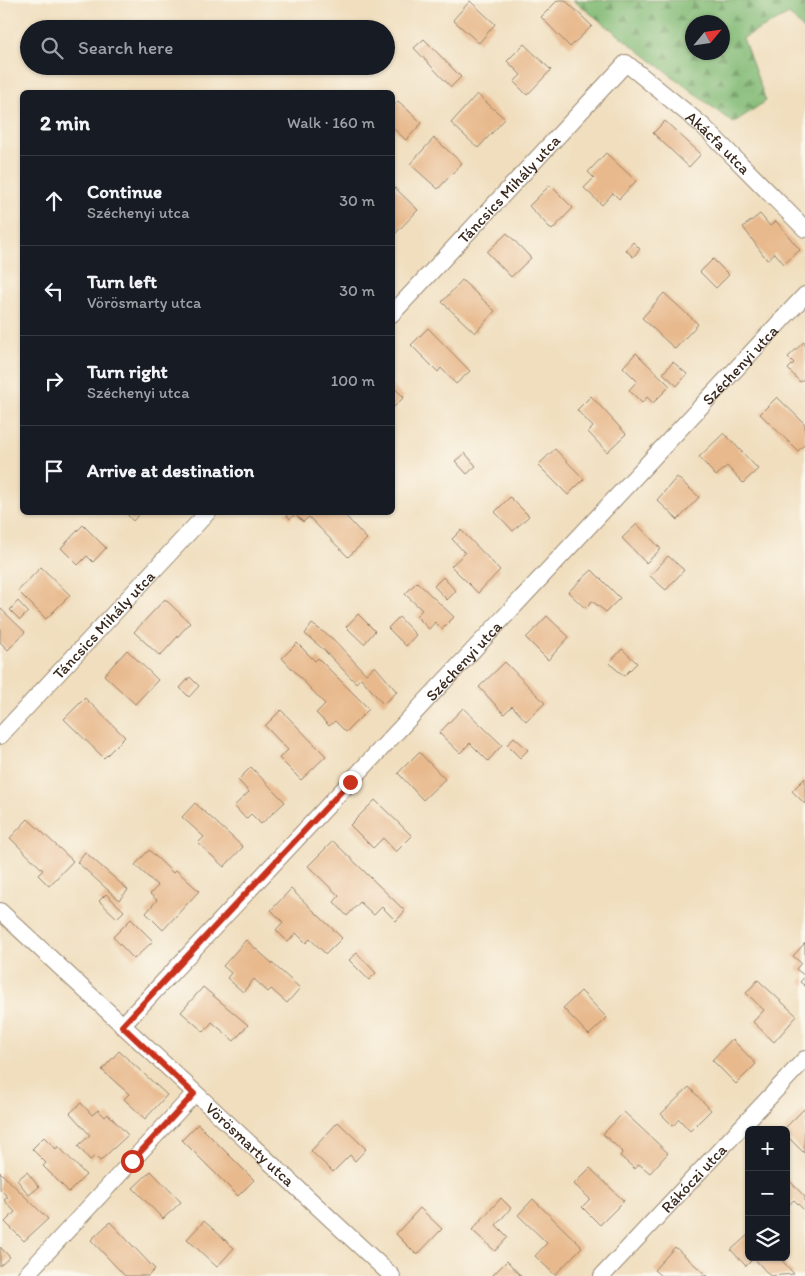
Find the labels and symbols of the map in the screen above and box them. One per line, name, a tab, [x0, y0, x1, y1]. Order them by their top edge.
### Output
north arrow	[685, 15, 730, 60]
street label: Akácfa utca	[682, 107, 755, 179]
street label: Táncsics Mihály utca	[454, 131, 565, 248]
street label: Széchenyi utca	[698, 321, 783, 409]
street label: Táncsics Mihály utca	[49, 566, 159, 683]
street label: Széchenyi utca	[422, 617, 506, 705]
route end	[339, 771, 362, 794]
street label: Vörösmarty utca	[202, 1098, 299, 1191]
street label: Rákóczi utca	[657, 1140, 731, 1217]
route start	[121, 1150, 144, 1173]

